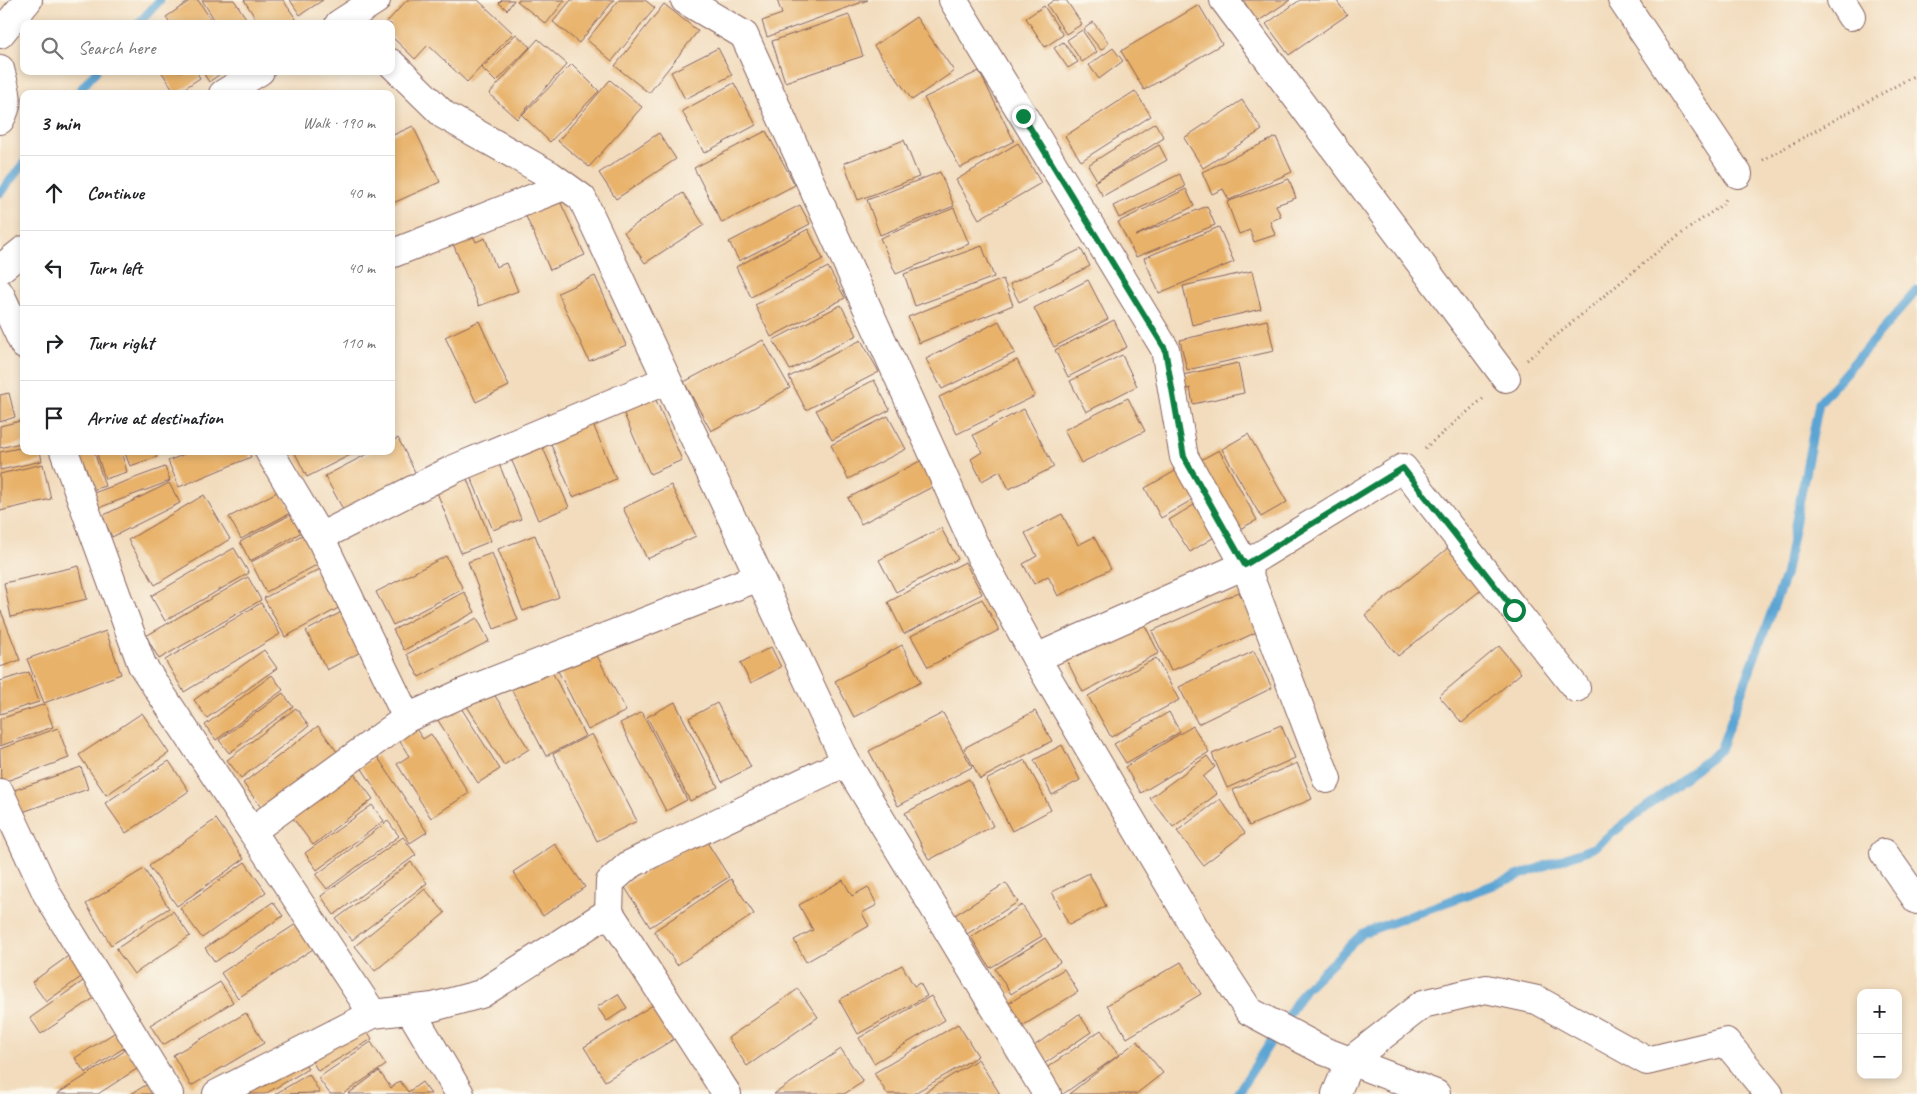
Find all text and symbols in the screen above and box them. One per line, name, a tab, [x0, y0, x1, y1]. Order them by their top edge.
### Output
search box	[20, 20, 395, 75]
icon: search	[38, 34, 66, 62]
text: Search here	[78, 36, 155, 60]
route end	[1012, 105, 1035, 128]
text: 3 min	[40, 110, 80, 136]
text: Walk · 190 m	[303, 113, 375, 133]
icon: ahead	[40, 179, 68, 207]
text: Continue	[87, 181, 144, 205]
text: 40 m	[348, 183, 375, 203]
icon: left	[40, 254, 68, 282]
text: Turn left	[87, 256, 142, 280]
text: 40 m	[348, 258, 375, 278]
icon: right	[40, 329, 68, 357]
text: Turn right	[87, 331, 154, 355]
text: 110 m	[341, 333, 375, 353]
icon: arrive	[40, 404, 68, 432]
text: Arrive at destination	[87, 406, 223, 430]
route start	[1503, 599, 1526, 622]
map controls	[1857, 989, 1902, 1079]
button: +	[1857, 989, 1902, 1034]
button: −	[1857, 1034, 1902, 1079]

